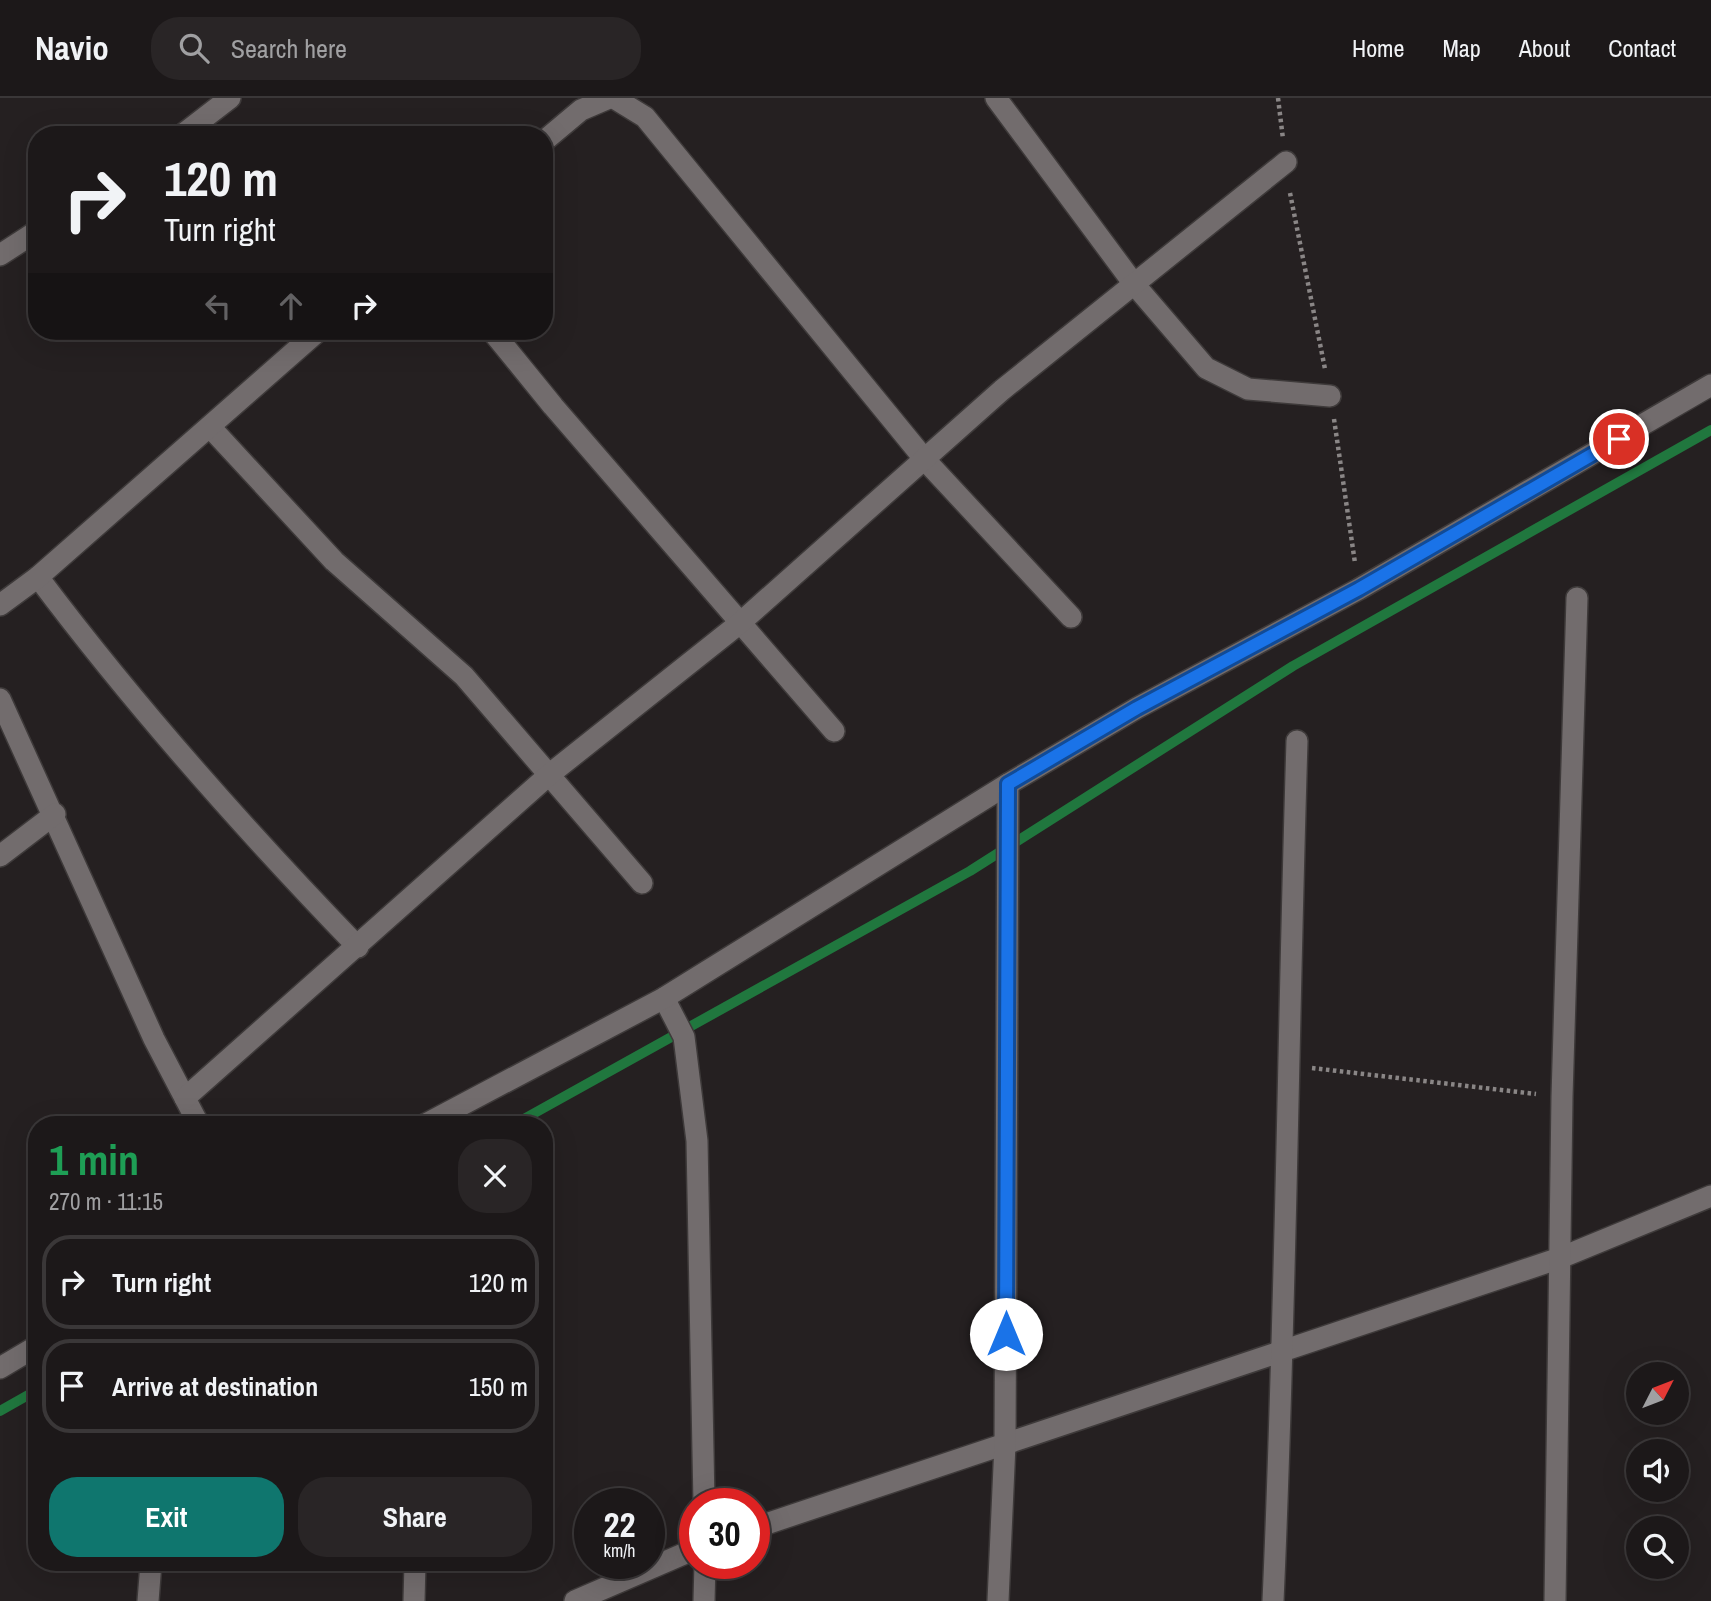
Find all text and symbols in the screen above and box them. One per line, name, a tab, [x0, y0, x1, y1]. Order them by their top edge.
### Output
search box	[151, 17, 641, 80]
text: Navio	[35, 26, 109, 70]
icon: search	[175, 29, 213, 67]
text: Search here	[231, 31, 347, 66]
text: Home	[1352, 32, 1404, 64]
text: Map	[1442, 32, 1481, 64]
text: About	[1519, 32, 1570, 64]
text: Contact	[1608, 32, 1676, 64]
text: 120 m	[164, 145, 278, 211]
icon: right	[49, 154, 140, 245]
text: Turn right	[164, 208, 276, 251]
icon: left	[199, 287, 237, 325]
icon: ahead	[272, 287, 310, 325]
icon: right	[345, 287, 383, 325]
pin	[1589, 409, 1649, 469]
icon: arrive	[1600, 420, 1638, 458]
text: 1 min	[49, 1132, 139, 1188]
button: close	[458, 1139, 532, 1213]
text: 270 m · 11:15	[49, 1186, 163, 1217]
icon: right	[53, 1263, 91, 1301]
text: Turn right	[112, 1265, 211, 1300]
text: 120 m	[469, 1265, 528, 1300]
position arrow	[969, 1297, 1043, 1371]
north arrow	[1626, 1362, 1689, 1424]
map controls	[1626, 1362, 1689, 1579]
icon: arrive	[53, 1367, 91, 1405]
text: Arrive at destination	[112, 1369, 318, 1404]
text: 150 m	[469, 1369, 528, 1404]
button: sound	[1626, 1439, 1689, 1502]
button: Exit	[49, 1477, 284, 1557]
button: Share	[298, 1477, 532, 1557]
speed limit sign: 30	[679, 1488, 770, 1579]
text: 22	[604, 1501, 635, 1548]
button: search	[1626, 1516, 1689, 1579]
text: km/h	[604, 1538, 636, 1563]

